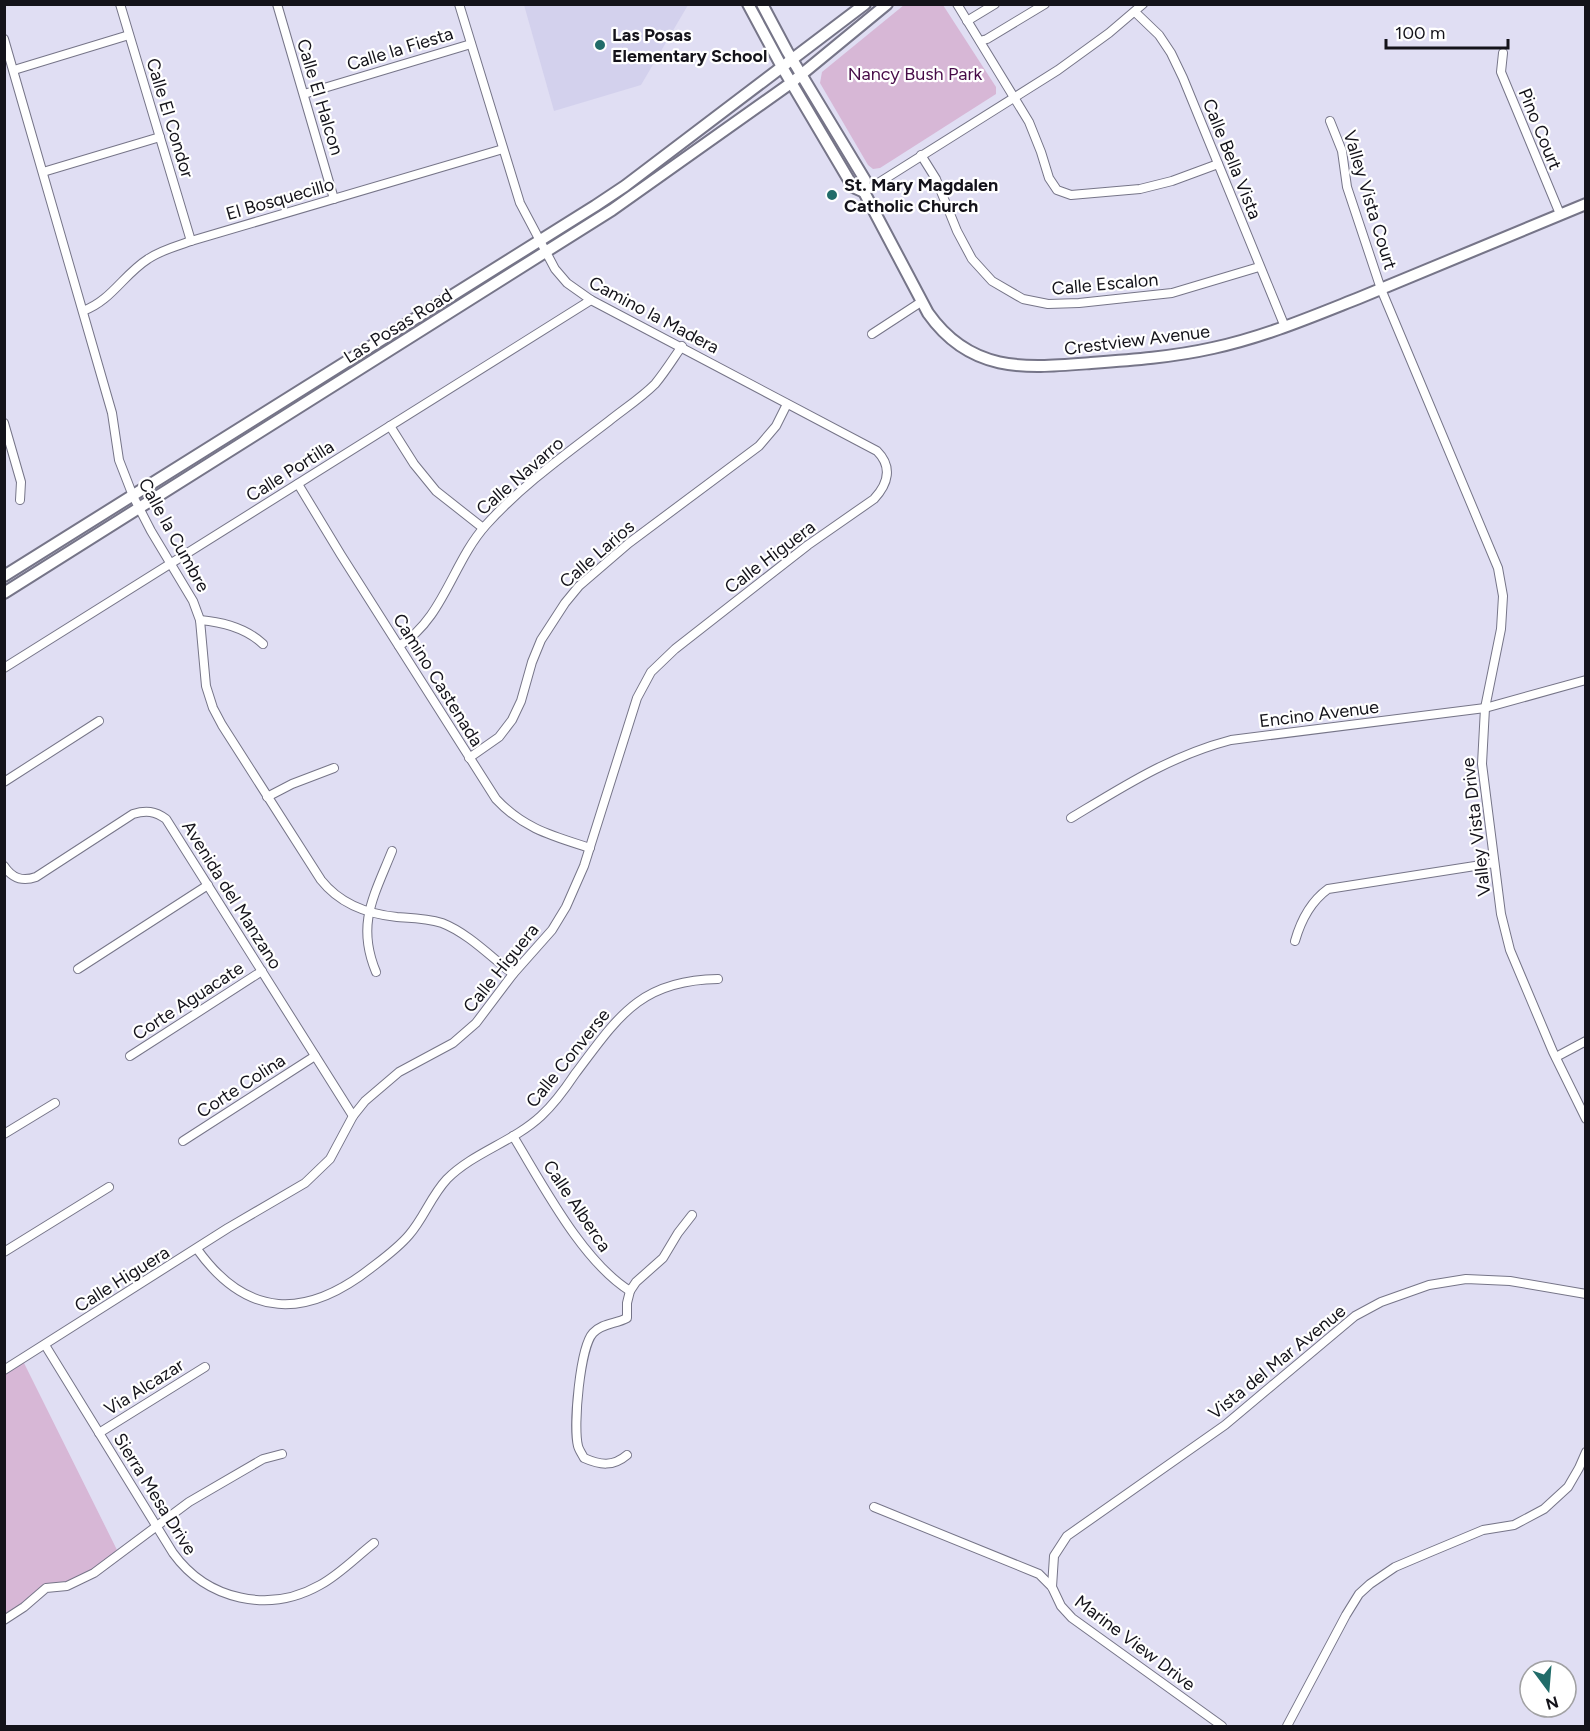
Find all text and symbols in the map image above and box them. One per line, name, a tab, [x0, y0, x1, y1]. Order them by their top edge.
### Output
scale bar	[1386, 12, 1508, 50]
street label: Calle la Fiesta	[344, 22, 456, 76]
text: 100 m	[1395, 22, 1445, 44]
place label: Las Posas Elementary School	[612, 24, 767, 67]
street label: Calle El Halcon	[292, 36, 348, 158]
marker: Las Posas Elementary School	[593, 38, 607, 52]
street label: Calle El Condor	[141, 56, 199, 180]
park label: Nancy Bush Park	[848, 63, 983, 85]
street label: Pino Court	[1514, 85, 1566, 173]
street label: Calle Bella Vista	[1198, 96, 1266, 222]
street label: Valley Vista Court	[1338, 128, 1402, 272]
street label: El Bosquecillo	[223, 173, 337, 225]
place label: St. Mary Magdalen Catholic Church	[844, 174, 998, 217]
marker: St. Mary Magdalen Catholic Church	[825, 188, 839, 202]
street label: Calle Escalon	[1051, 268, 1159, 300]
street label: Camino la Madera	[585, 271, 723, 359]
street label: Las Posas Road	[340, 284, 456, 368]
street label: Crestview Avenue	[1063, 320, 1211, 360]
street label: Calle Navarro	[472, 432, 568, 520]
street label: Calle Portilla	[242, 435, 338, 507]
street label: Calle la Cumbre	[134, 474, 214, 596]
street label: Calle Larios	[555, 516, 639, 592]
street label: Calle Higuera	[720, 516, 820, 598]
street label: Camino Castenada	[388, 609, 488, 751]
street label: Encino Avenue	[1258, 696, 1380, 732]
street label: Valley Vista Drive	[1457, 756, 1495, 898]
street label: Avenida del Manzano	[177, 817, 287, 973]
street label: Calle Higuera	[459, 919, 543, 1017]
street label: Corte Aguacate	[128, 957, 248, 1045]
street label: Calle Converse	[521, 1004, 615, 1112]
street label: Corte Colina	[193, 1049, 289, 1123]
street label: Calle Alberca	[538, 1156, 616, 1256]
street label: Calle Higuera	[70, 1241, 174, 1317]
street label: Vista del Mar Avenue	[1204, 1300, 1350, 1424]
street label: Via Alcazar	[100, 1354, 188, 1420]
street label: Sierra Mesa Drive	[109, 1429, 201, 1559]
street label: Marine View Drive	[1070, 1590, 1200, 1696]
north arrow	[1518, 1659, 1578, 1719]
text: N	[1543, 1692, 1561, 1714]

